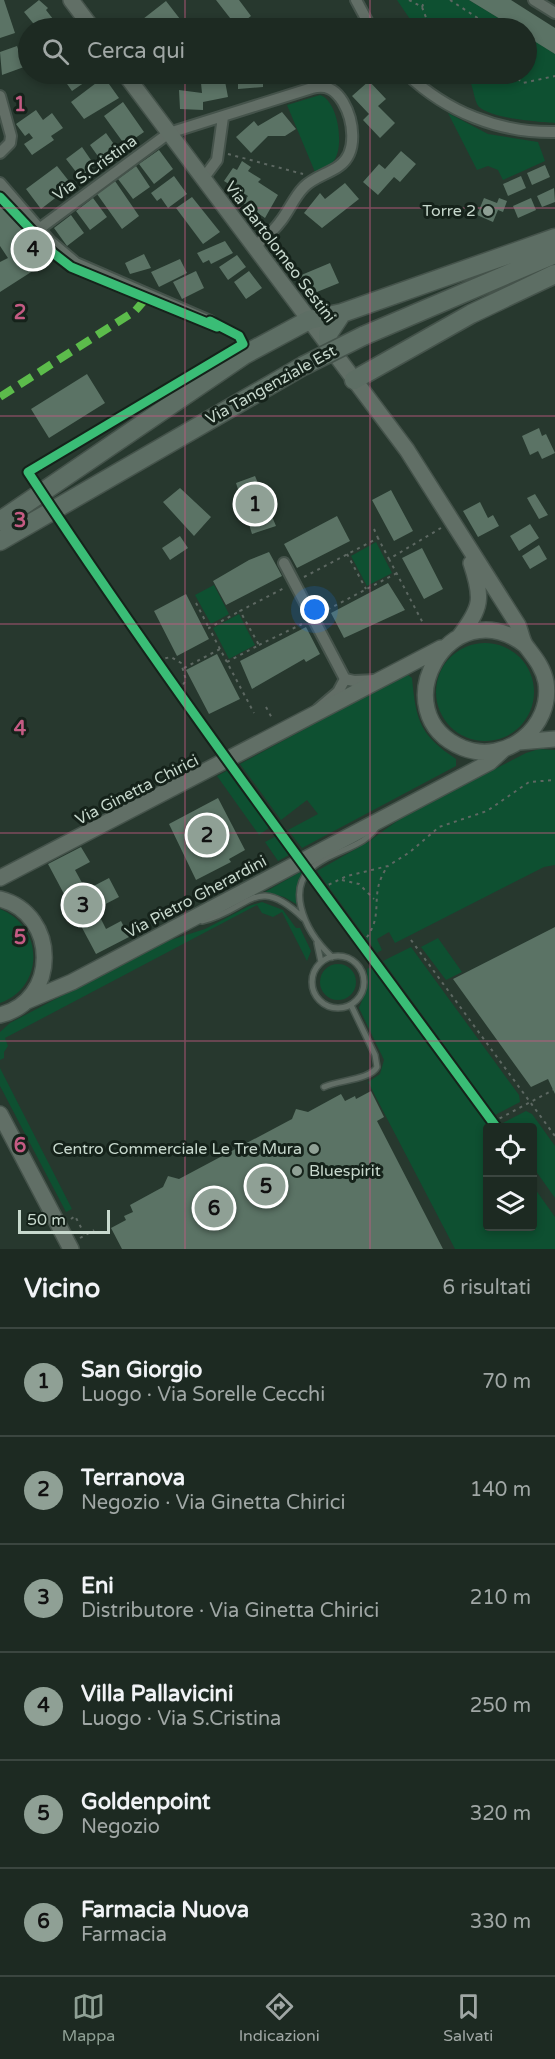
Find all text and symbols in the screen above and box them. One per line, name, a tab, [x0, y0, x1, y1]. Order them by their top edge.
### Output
search box	[18, 18, 537, 84]
icon: search	[39, 35, 72, 68]
text: Cerca qui	[87, 38, 185, 64]
text: 1	[14, 93, 26, 117]
street label: Via S.Cristina	[49, 131, 141, 205]
street label: Via Bartolomeo Sestini	[220, 177, 340, 327]
place label: Torre 2	[422, 201, 476, 221]
marker: Torre 2	[481, 204, 495, 218]
pin: 4	[14, 226, 52, 272]
text: 2	[14, 301, 26, 325]
street label: Via Tangenziale Est	[202, 341, 340, 429]
pin: 1	[236, 482, 274, 526]
text: 3	[14, 509, 26, 533]
your location	[300, 595, 329, 624]
text: 4	[14, 717, 27, 741]
street label: Via Ginetta Chirici	[72, 750, 202, 830]
pin: 2	[188, 812, 226, 858]
street label: Via Pietro Gherardini	[122, 851, 270, 943]
pin: 3	[64, 882, 103, 928]
text: 5	[14, 926, 26, 950]
map controls	[483, 1123, 537, 1231]
button: locate	[483, 1123, 537, 1177]
text: 6	[14, 1134, 26, 1158]
place label: Centro Commerciale Le Tre Mura	[53, 1139, 302, 1159]
marker: Centro Commerciale Le Tre Mura	[307, 1142, 321, 1156]
place label: Bluespirit	[309, 1161, 381, 1181]
pin: 5	[246, 1164, 286, 1208]
marker: Bluespirit	[290, 1164, 304, 1178]
button: layers	[483, 1177, 537, 1231]
pin: 6	[194, 1186, 234, 1230]
scale bar	[18, 1207, 110, 1234]
text: 50 m	[27, 1210, 66, 1230]
text: Vicino	[24, 1273, 100, 1304]
text: 6 risultati	[443, 1276, 531, 1300]
text: San Giorgio	[81, 1357, 202, 1383]
text: 1	[37, 1370, 50, 1394]
text: 70 m	[482, 1370, 531, 1394]
text: Luogo · Via Sorelle Cecchi	[81, 1383, 325, 1407]
text: Terranova	[81, 1465, 185, 1491]
text: 2	[37, 1478, 50, 1502]
text: 140 m	[470, 1478, 531, 1502]
text: Negozio · Via Ginetta Chirici	[81, 1491, 345, 1515]
text: Eni	[81, 1573, 114, 1599]
text: 3	[37, 1586, 50, 1610]
text: 210 m	[470, 1586, 531, 1610]
text: Distributore · Via Ginetta Chirici	[81, 1599, 379, 1623]
text: Villa Pallavicini	[81, 1681, 233, 1707]
text: 4	[37, 1694, 50, 1718]
text: 250 m	[470, 1694, 531, 1718]
text: Luogo · Via S.Cristina	[81, 1707, 281, 1731]
text: Goldenpoint	[81, 1789, 211, 1815]
text: 5	[37, 1802, 50, 1826]
text: 320 m	[470, 1802, 531, 1826]
text: Negozio	[81, 1815, 160, 1839]
text: Farmacia Nuova	[81, 1897, 249, 1923]
text: 6	[37, 1910, 50, 1934]
text: 330 m	[470, 1910, 531, 1934]
text: Farmacia	[81, 1923, 167, 1947]
tab: Mappa	[62, 1990, 115, 2046]
tab: Indicazioni	[239, 1990, 320, 2046]
tab: Salvati	[443, 1990, 493, 2046]

